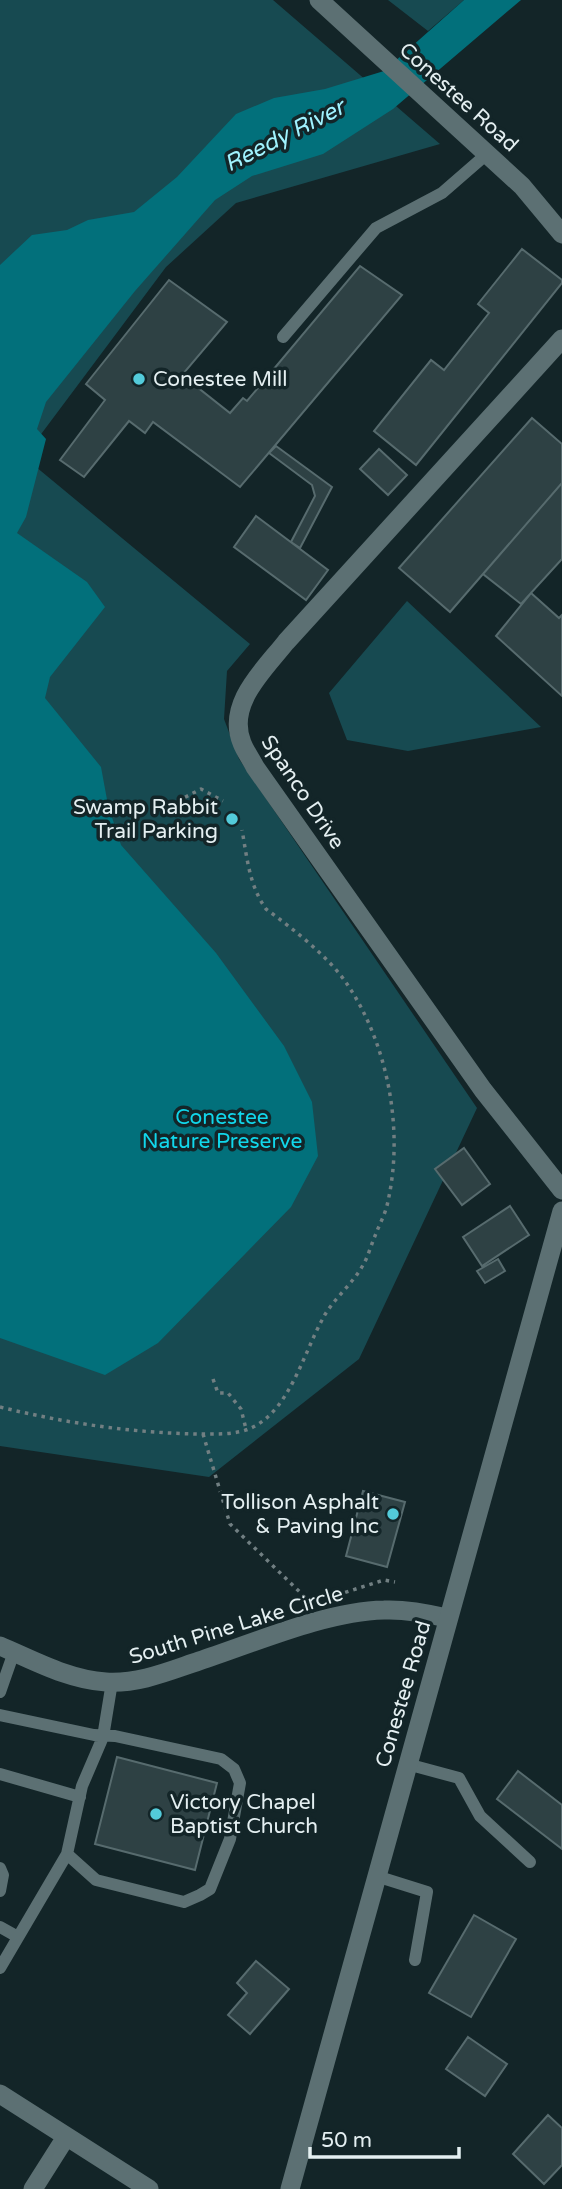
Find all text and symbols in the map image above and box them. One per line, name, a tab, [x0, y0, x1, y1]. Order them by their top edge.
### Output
street label: Conestee Road	[394, 37, 523, 157]
water label: Reedy River	[220, 92, 352, 178]
place label: Conestee Mill	[153, 367, 288, 392]
marker: Conestee Mill	[131, 371, 147, 387]
street label: Spanco Drive	[255, 731, 350, 854]
place label: Swamp Rabbit Trail Parking	[73, 795, 218, 844]
marker: Swamp Rabbit Trail Parking	[224, 811, 240, 827]
park label: Conestee Nature Preserve	[142, 1105, 302, 1154]
place label: Tollison Asphalt & Paving Inc	[221, 1490, 379, 1539]
marker: Tollison Asphalt & Paving Inc	[385, 1506, 401, 1522]
street label: South Pine Lake Circle	[126, 1581, 346, 1670]
street label: Conestee Road	[371, 1618, 436, 1770]
place label: Victory Chapel Baptist Church	[170, 1790, 318, 1839]
marker: Victory Chapel Baptist Church	[148, 1806, 164, 1822]
scale bar	[310, 2116, 459, 2160]
text: 50 m	[321, 2128, 372, 2153]

